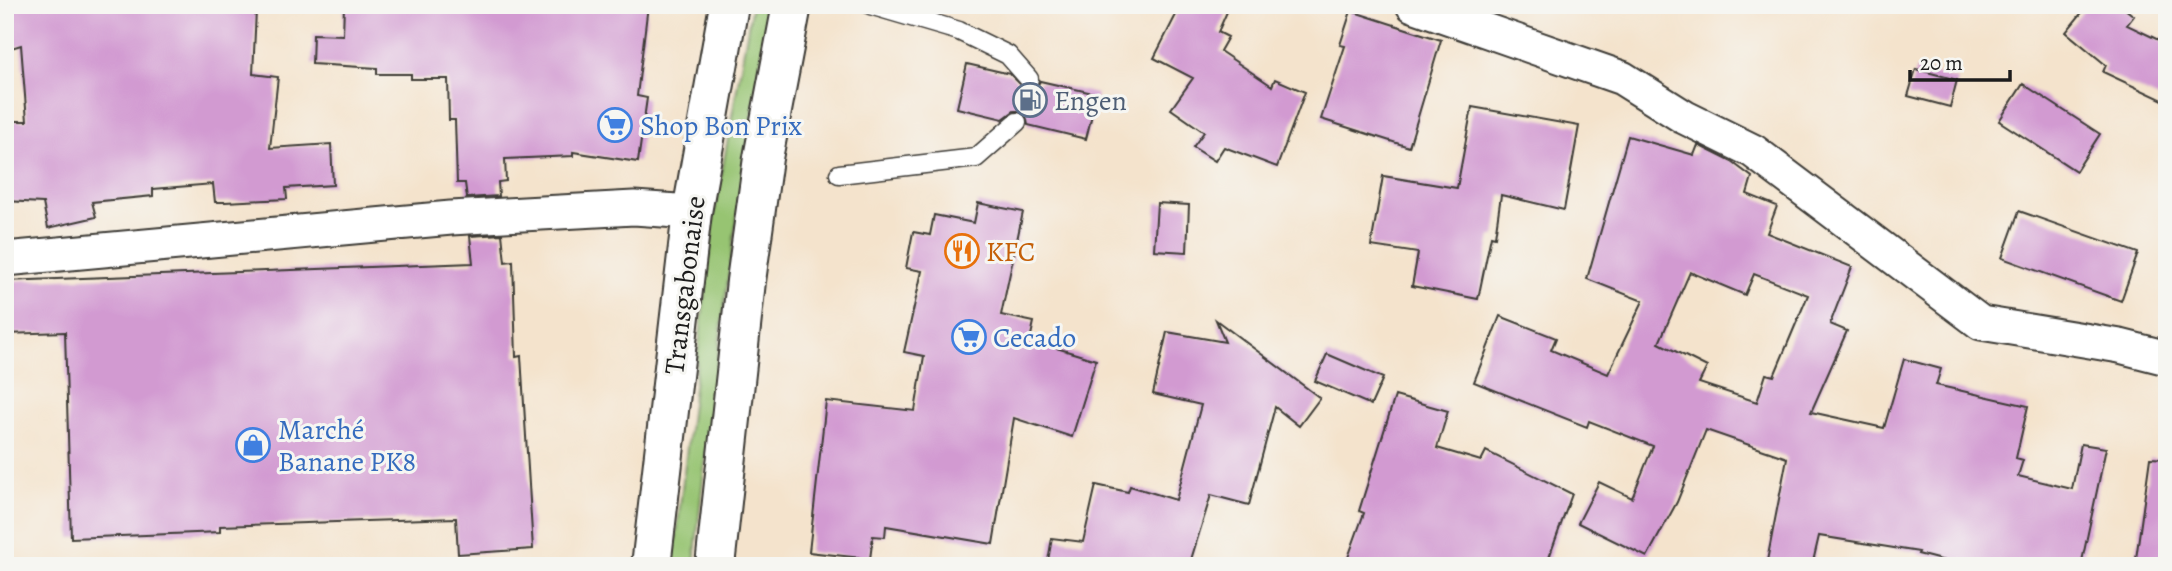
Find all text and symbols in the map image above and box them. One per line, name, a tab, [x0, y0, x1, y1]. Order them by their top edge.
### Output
scale bar	[1910, 38, 2009, 82]
text: 20 m	[1920, 49, 1963, 77]
fuel station icon: Engen	[1011, 81, 1049, 119]
place label: Engen	[1054, 82, 1127, 120]
supermarket icon: Shop Bon Prix	[596, 106, 634, 144]
place label: Shop Bon Prix	[640, 107, 803, 145]
street label: Transgabonaise	[655, 194, 715, 377]
restaurant icon: KFC	[943, 232, 981, 270]
place label: KFC	[986, 233, 1035, 271]
supermarket icon: Cecado	[950, 318, 988, 356]
place label: Cecado	[993, 319, 1076, 357]
place label: Marché Banane PK8	[278, 411, 416, 481]
shop icon: Marché Banane PK8	[234, 426, 272, 464]

